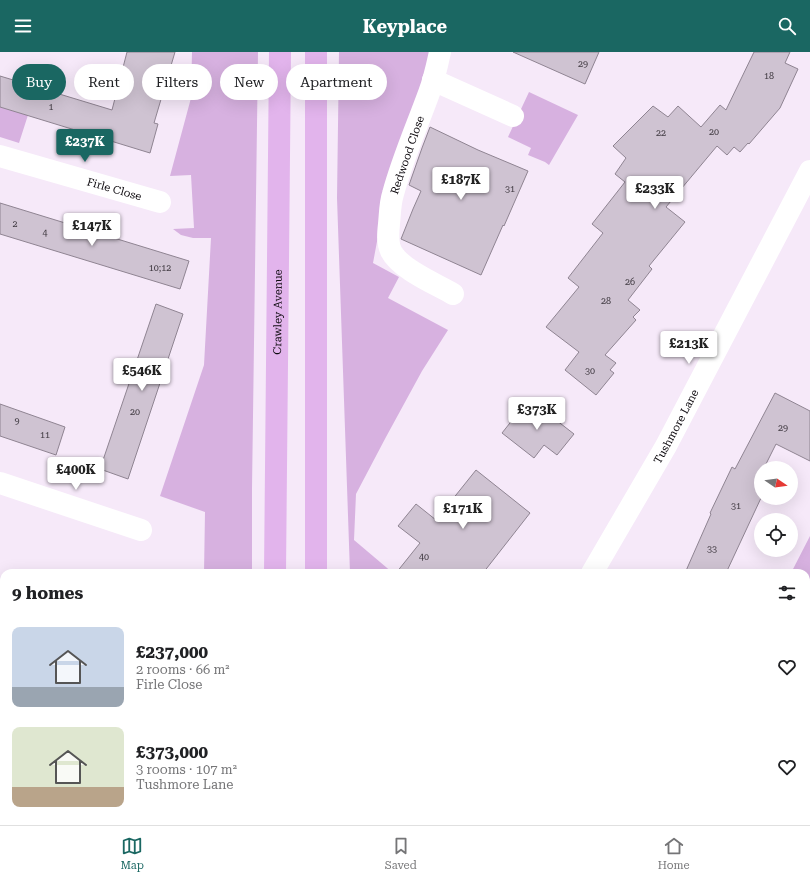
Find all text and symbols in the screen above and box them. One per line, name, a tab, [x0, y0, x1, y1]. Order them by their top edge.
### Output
icon: menu	[12, 15, 34, 37]
icon: search	[776, 15, 798, 37]
text: Keyplace	[363, 16, 447, 37]
house number: 29	[578, 59, 588, 69]
chip: Buy	[12, 64, 66, 100]
chip: Rent	[74, 64, 134, 100]
chip: Filters	[142, 64, 212, 100]
chip: New	[220, 64, 278, 100]
chip: Apartment	[286, 64, 387, 100]
house number: 18	[764, 71, 774, 81]
house number: 1	[48, 102, 54, 112]
street label: Redwood Close	[388, 114, 427, 196]
house number: 20	[709, 127, 719, 137]
house number: 22	[656, 128, 666, 138]
pin: £237K	[57, 129, 113, 163]
text: £237K	[65, 134, 105, 149]
pin: £187K	[433, 167, 489, 201]
text: £187K	[441, 172, 481, 187]
street label: Firle Close	[85, 175, 143, 203]
pin: £233K	[627, 176, 683, 210]
text: £233K	[635, 181, 675, 196]
house number: 31	[505, 184, 515, 194]
pin: £147K	[64, 213, 120, 247]
text: £147K	[72, 218, 112, 233]
house number: 2	[12, 219, 18, 229]
house number: 4	[42, 228, 48, 238]
house number: 10;12	[149, 263, 171, 273]
street label: Crawley Avenue	[271, 269, 285, 355]
house number: 26	[625, 277, 635, 287]
house number: 28	[601, 296, 611, 306]
pin: £213K	[661, 331, 717, 365]
text: £213K	[669, 336, 709, 351]
pin: £546K	[114, 358, 170, 392]
text: £546K	[122, 363, 162, 378]
house number: 30	[585, 366, 595, 376]
street label: Tushmore Lane	[651, 387, 702, 466]
pin: £373K	[509, 397, 565, 431]
text: £373K	[517, 402, 557, 417]
house number: 20	[130, 407, 140, 417]
house number: 9	[14, 416, 20, 426]
house number: 29	[778, 423, 788, 433]
house number: 11	[40, 430, 50, 440]
pin: £400K	[48, 457, 104, 491]
north arrow	[754, 461, 798, 505]
map controls	[754, 461, 798, 557]
text: £400K	[56, 462, 96, 477]
pin: £171K	[435, 496, 491, 530]
text: £171K	[443, 501, 483, 516]
house number: 31	[731, 501, 741, 511]
button: locate	[754, 513, 798, 557]
house number: 33	[707, 544, 717, 554]
house number: 40	[419, 552, 429, 562]
icon: filters	[776, 582, 798, 604]
text: 9 homes	[12, 583, 83, 603]
text: £237,000	[136, 642, 208, 662]
icon: home	[44, 643, 92, 691]
icon: heart	[776, 656, 798, 678]
text: 2 rooms · 66 m²	[136, 662, 230, 677]
text: Firle Close	[136, 677, 202, 692]
text: £373,000	[136, 742, 208, 762]
icon: home	[44, 743, 92, 791]
icon: heart	[776, 756, 798, 778]
text: 3 rooms · 107 m²	[136, 762, 237, 777]
text: Tushmore Lane	[136, 777, 233, 792]
tab: Map	[120, 835, 144, 872]
tab: Saved	[385, 835, 417, 872]
tab: Home	[658, 835, 690, 872]

